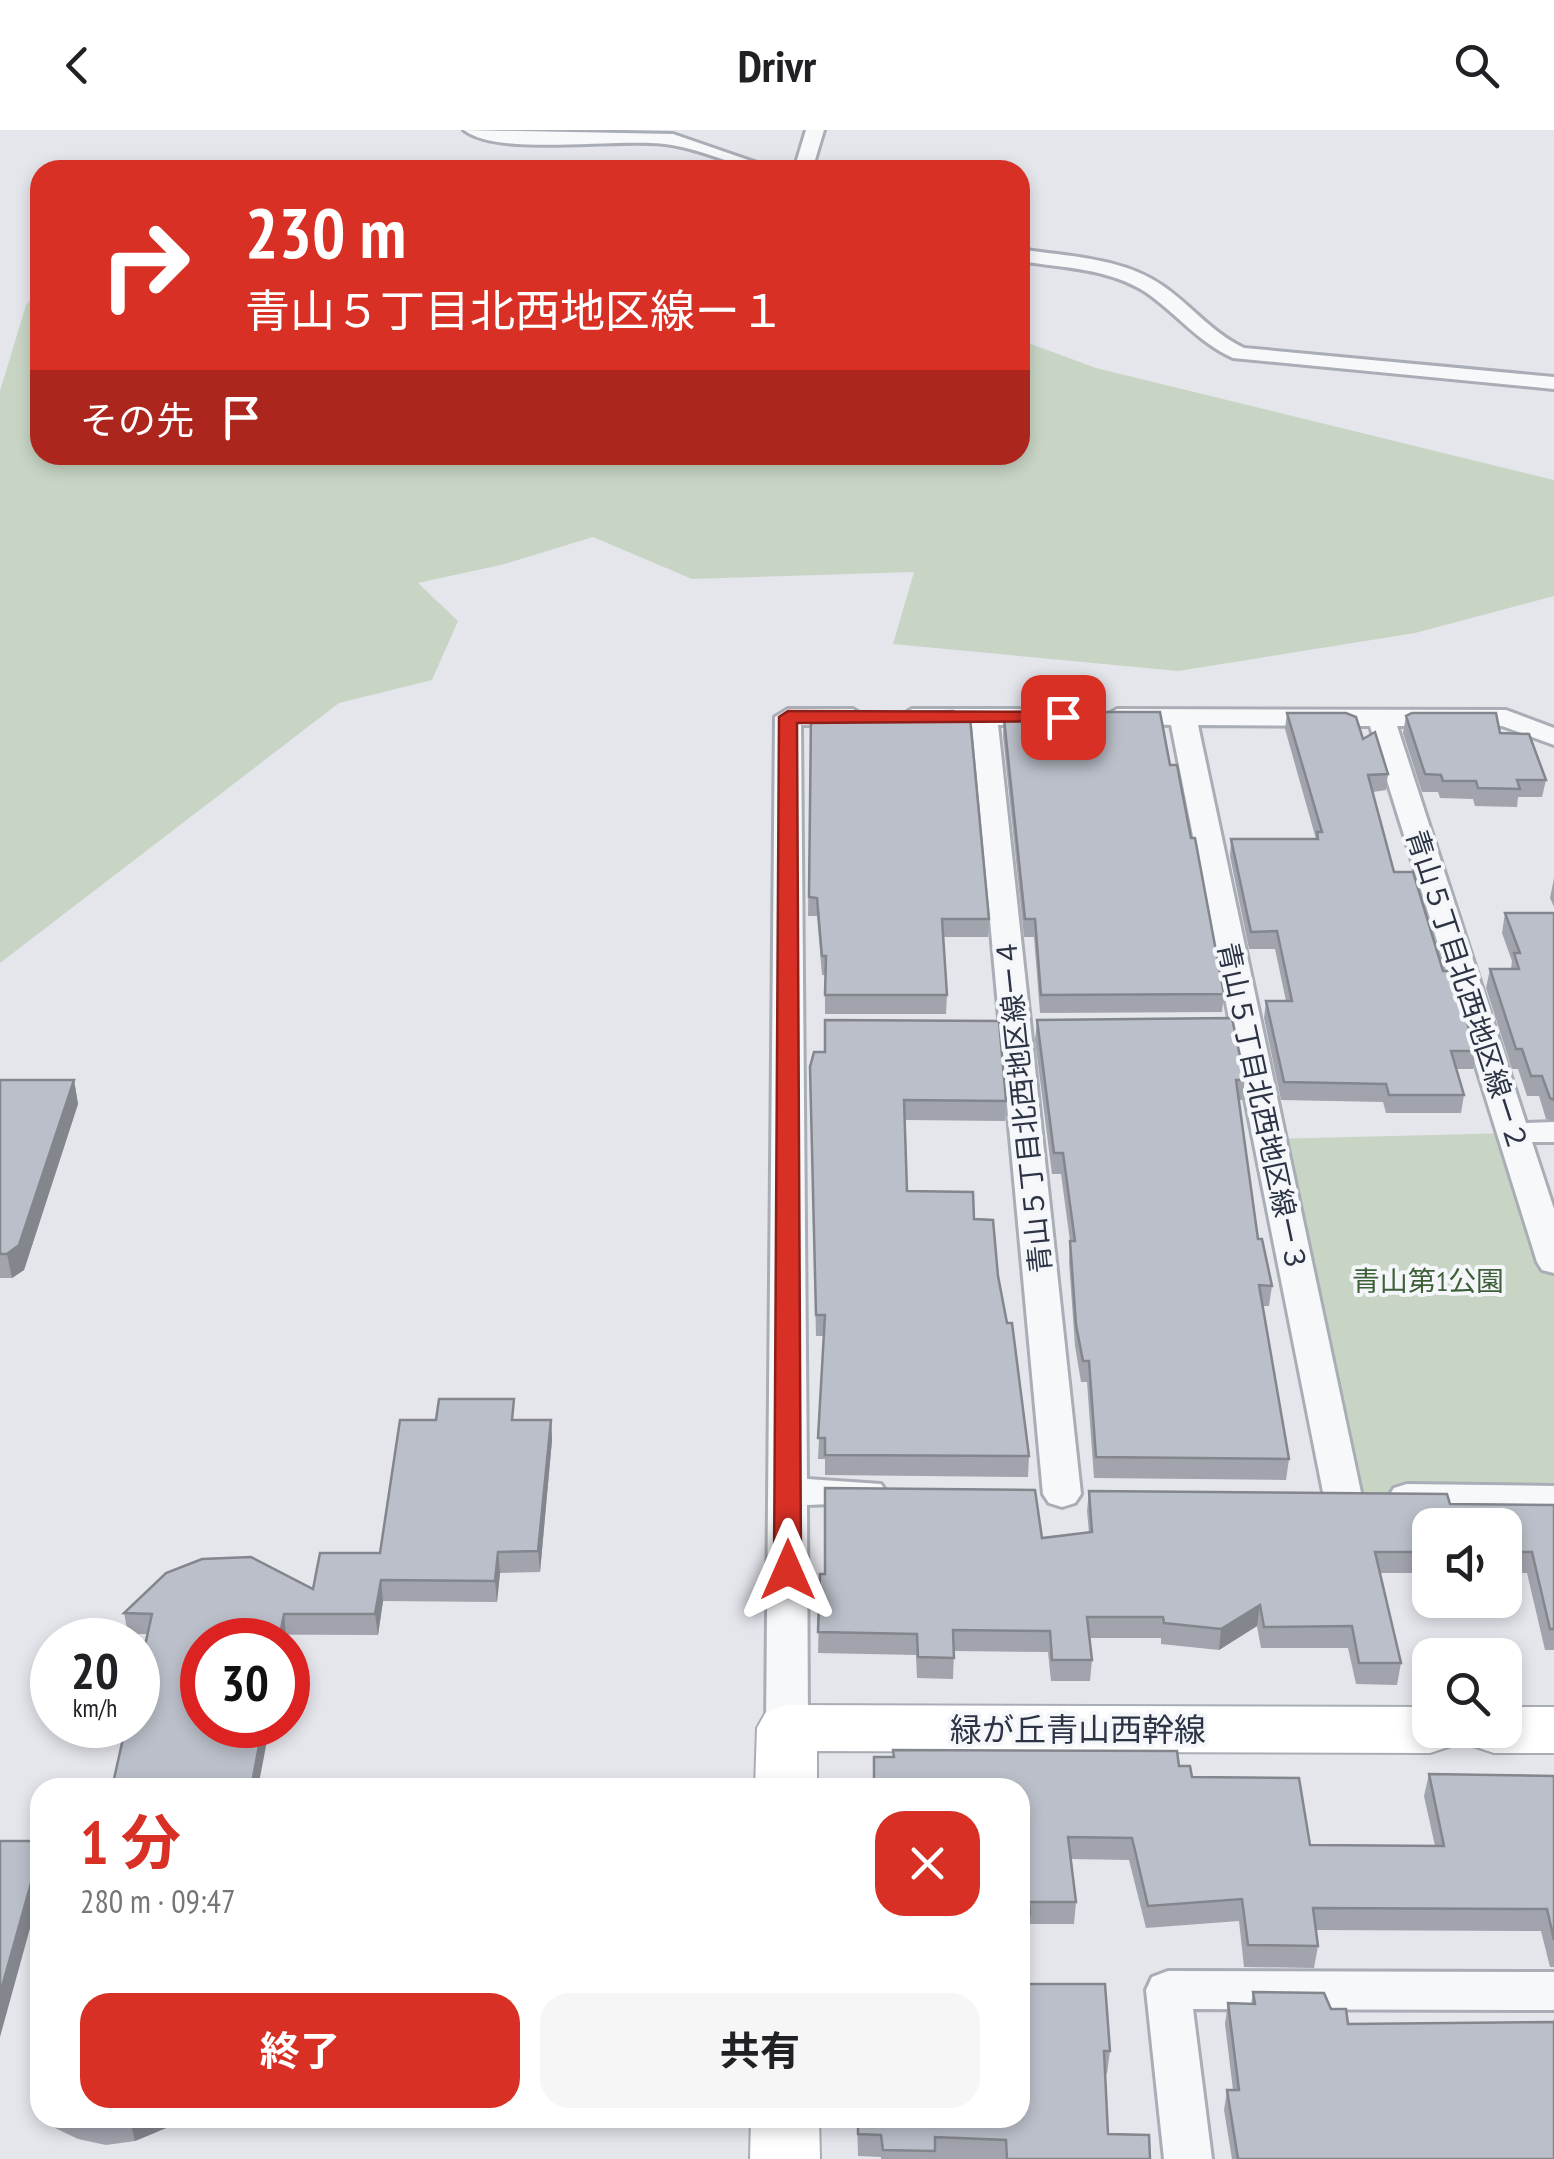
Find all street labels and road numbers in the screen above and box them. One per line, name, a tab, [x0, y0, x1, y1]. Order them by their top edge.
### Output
street label: 青山５丁目北西地区線ー２	[1398, 824, 1538, 1156]
street label: 青山５丁目北西地区線ー４	[987, 937, 1059, 1275]
street label: 青山５丁目北西地区線ー３	[1210, 939, 1316, 1275]
street label: 緑が丘青山西幹線	[950, 1708, 1206, 1750]

